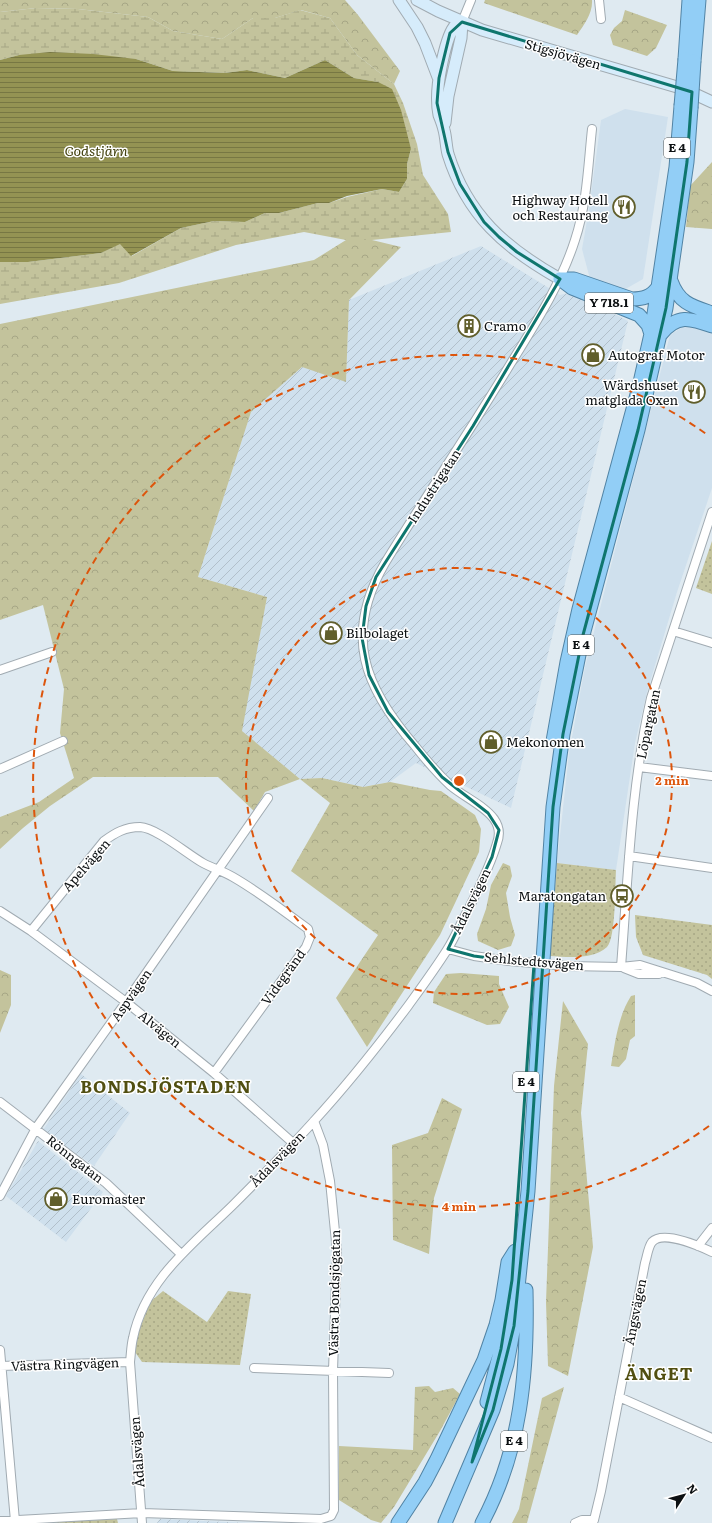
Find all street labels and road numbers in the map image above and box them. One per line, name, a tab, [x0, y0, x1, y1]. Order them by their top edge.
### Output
street label: Stigsjövägen	[523, 34, 604, 74]
road number: E 4	[664, 138, 690, 158]
road number: Y 718.1	[585, 293, 633, 313]
street label: Industrigatan	[402, 444, 465, 527]
road number: E 4	[568, 635, 594, 655]
street label: Löpargatan	[631, 687, 664, 761]
street label: Apelvägen	[57, 834, 114, 895]
street label: Ådalsvägen	[446, 864, 495, 937]
street label: Videgränd	[256, 945, 309, 1009]
street label: Sehlstedtsvägen	[483, 947, 585, 974]
street label: Aspvägen	[106, 964, 156, 1025]
street label: Alvägen	[135, 1005, 186, 1052]
road number: E 4	[513, 1072, 539, 1092]
street label: Ådalsvägen	[245, 1126, 309, 1191]
street label: Rönngatan	[43, 1130, 108, 1187]
street label: Västra Bondsjögatan	[323, 1229, 344, 1357]
street label: Ängsvägen	[619, 1277, 650, 1347]
street label: Västra Ringvägen	[10, 1352, 120, 1375]
street label: Ådalsvägen	[125, 1415, 148, 1488]
road number: E 4	[501, 1431, 527, 1451]

